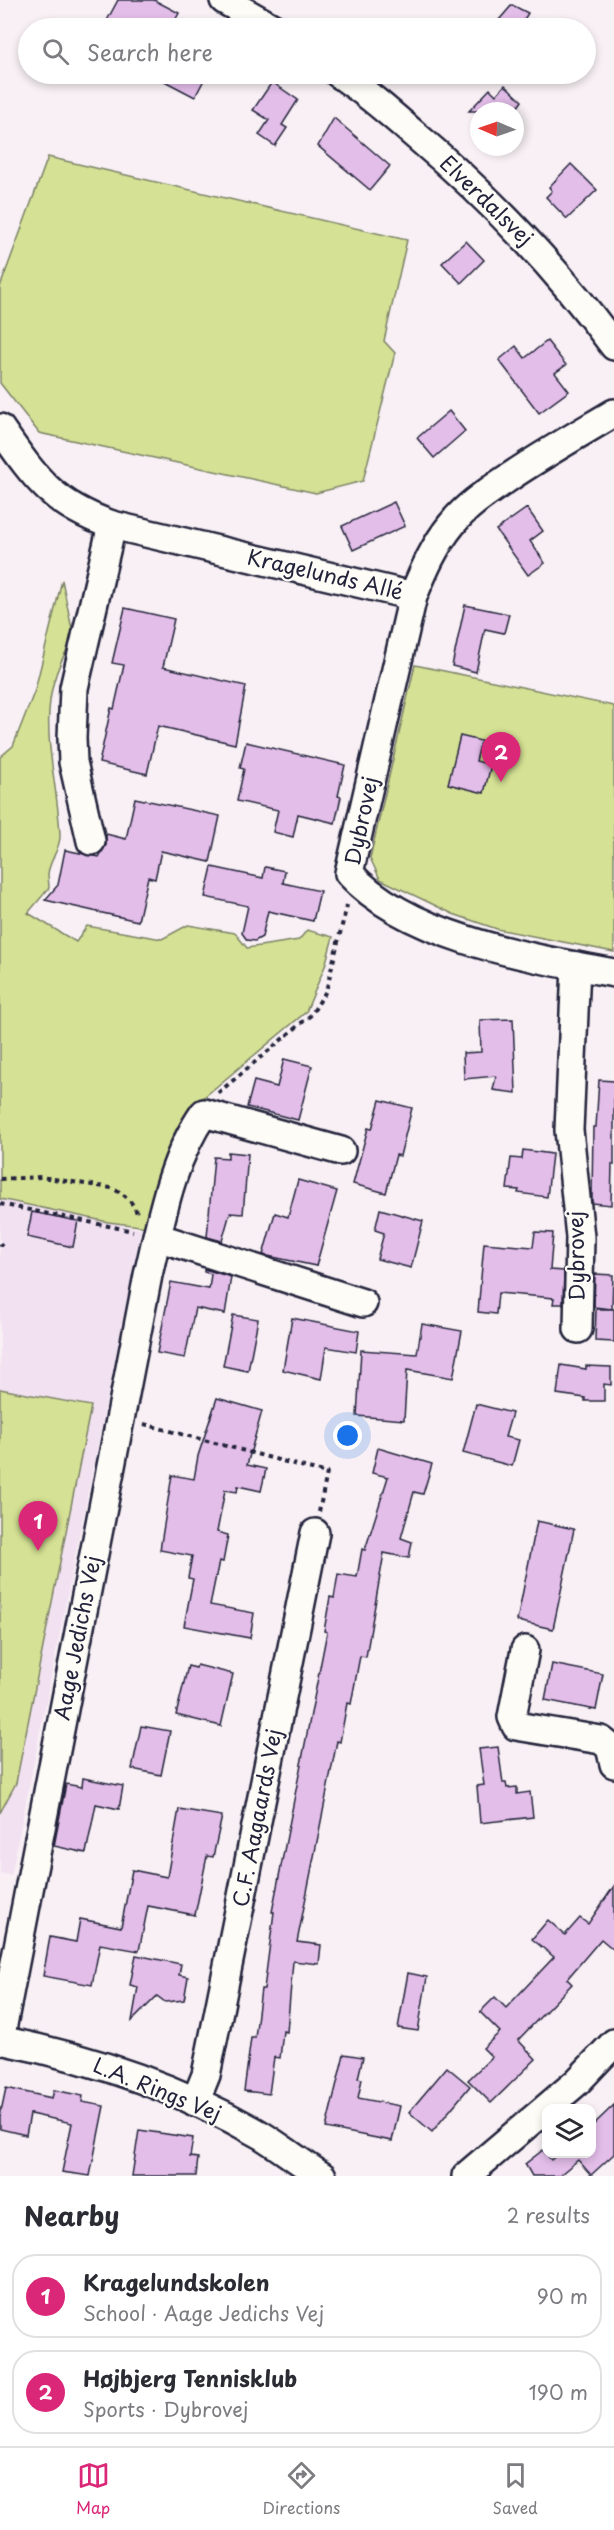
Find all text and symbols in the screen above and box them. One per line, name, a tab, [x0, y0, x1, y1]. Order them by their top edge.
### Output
search box	[18, 18, 596, 84]
icon: search	[39, 35, 72, 68]
text: Search here	[87, 35, 213, 68]
north arrow	[470, 102, 524, 156]
street label: Elverdalsvej	[433, 147, 541, 252]
street label: Kragelunds Allé	[244, 540, 407, 607]
pin: 2	[482, 732, 520, 782]
street label: Dybrovej	[335, 773, 385, 868]
street label: Dybrovej	[558, 1211, 592, 1301]
your location	[333, 1421, 362, 1450]
pin: 1	[18, 1502, 57, 1551]
street label: Aage Jedichs Vej	[44, 1553, 108, 1723]
street label: C.F. Aagaards Vej	[223, 1726, 289, 1909]
street label: L.A. Rings Vej	[89, 2048, 227, 2128]
map controls	[542, 2104, 596, 2158]
button: layers	[542, 2104, 596, 2158]
text: Nearby	[24, 2196, 119, 2235]
text: 2 results	[507, 2200, 590, 2230]
text: Kragelundskolen	[83, 2265, 270, 2298]
text: 1	[41, 2281, 50, 2311]
text: 90 m	[537, 2281, 588, 2311]
text: School · Aage Jedichs Vej	[83, 2298, 324, 2328]
text: Højbjerg Tennisklub	[83, 2361, 297, 2394]
text: 2	[38, 2377, 53, 2407]
text: 190 m	[529, 2377, 588, 2407]
text: Sports · Dybrovej	[83, 2394, 248, 2424]
tab: Map	[76, 2459, 110, 2519]
tab: Directions	[262, 2459, 340, 2519]
tab: Saved	[492, 2459, 538, 2519]

